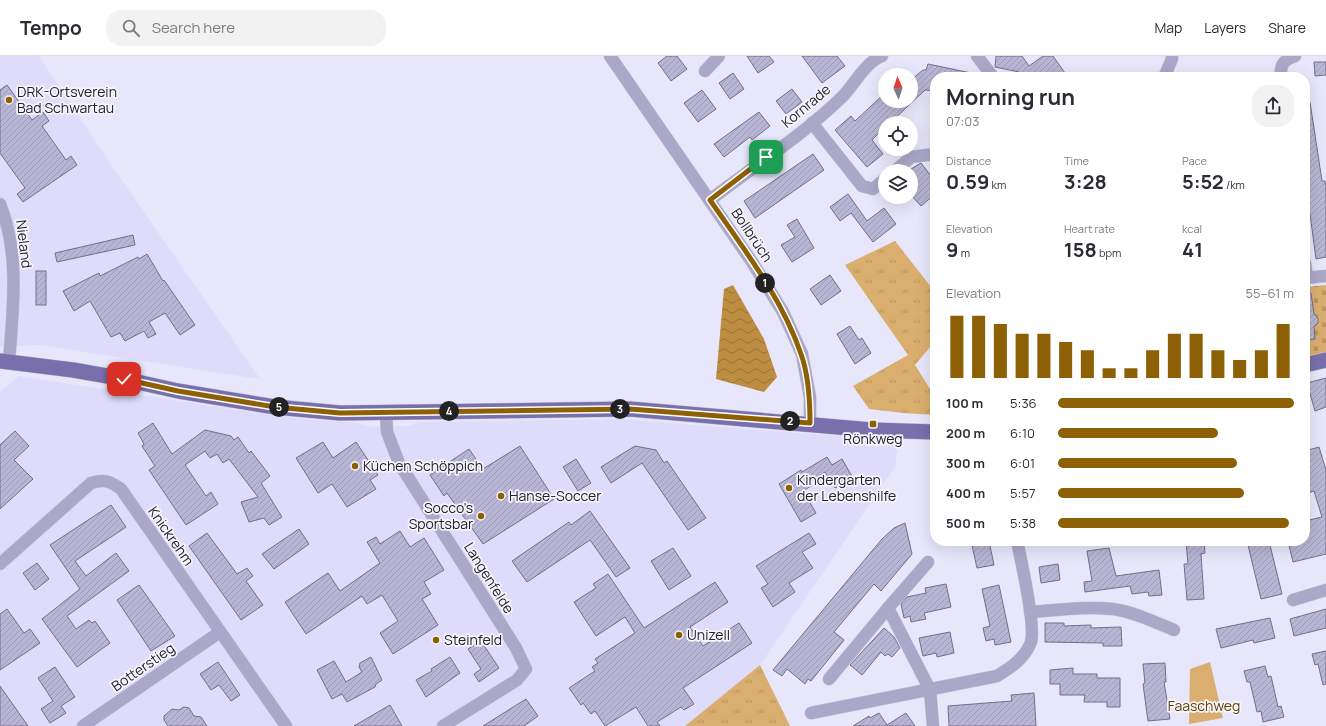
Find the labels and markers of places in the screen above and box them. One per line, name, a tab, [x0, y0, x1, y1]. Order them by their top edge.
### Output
place label: DRK-Ortsverein Bad Schwartau	[17, 82, 117, 117]
marker: DRK-Ortsverein Bad Schwartau	[4, 95, 14, 105]
pin	[749, 140, 783, 174]
pin: 1	[755, 273, 775, 293]
pin	[107, 362, 141, 396]
pin: 5	[269, 397, 289, 417]
pin: 3	[610, 399, 630, 419]
pin: 4	[439, 401, 459, 421]
pin: 2	[780, 411, 800, 431]
marker: Rönkweg	[868, 419, 878, 429]
place label: Rönkweg	[843, 429, 903, 448]
place label: Küchen Schöppich	[363, 456, 483, 475]
marker: Küchen Schöppich	[350, 461, 360, 471]
place label: Kindergarten der Lebenshilfe	[797, 470, 896, 505]
marker: Kindergarten der Lebenshilfe	[784, 483, 794, 493]
place label: Hanse-Soccer	[509, 486, 601, 505]
marker: Hanse-Soccer	[496, 491, 506, 501]
place label: Socco's Sportsbar	[409, 498, 473, 533]
marker: Socco's Sportsbar	[476, 511, 486, 521]
place label: Unizell	[687, 625, 730, 644]
place label: Steinfeld	[444, 630, 502, 649]
marker: Unizell	[674, 630, 684, 640]
marker: Steinfeld	[431, 635, 441, 645]

